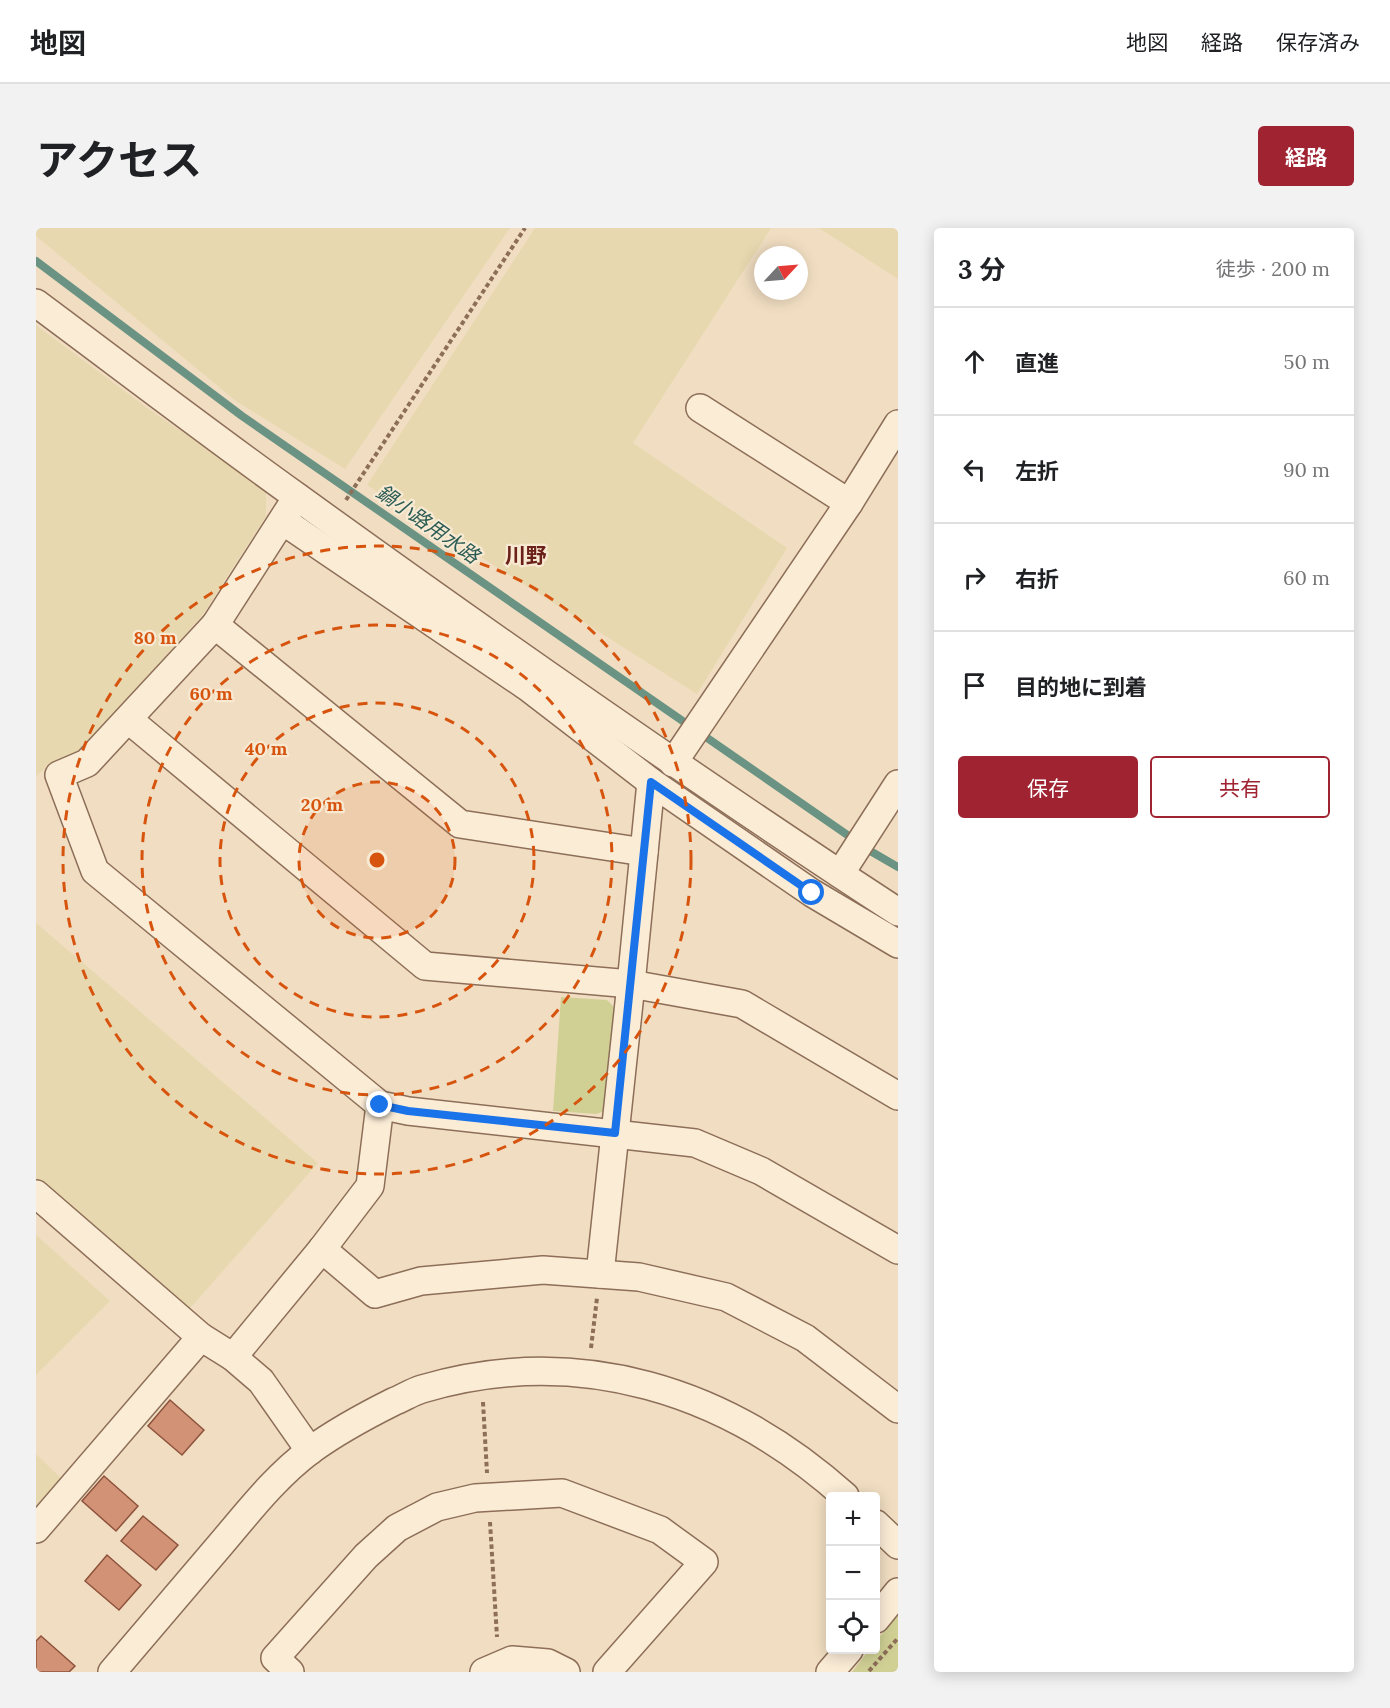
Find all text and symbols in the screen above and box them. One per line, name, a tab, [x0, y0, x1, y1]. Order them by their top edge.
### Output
text: 地図	[30, 25, 86, 61]
text: 地図	[1126, 29, 1168, 56]
text: 経路	[1201, 29, 1243, 56]
text: 保存済み	[1276, 29, 1360, 56]
button: 経路	[1258, 126, 1354, 186]
text: アクセス	[36, 133, 202, 187]
north arrow	[754, 246, 808, 300]
text: 3 分	[958, 253, 1005, 286]
text: 徒歩 · 200 m	[1216, 256, 1330, 281]
icon: ahead	[958, 345, 991, 378]
text: 直進	[1015, 349, 1059, 377]
text: 50 m	[1284, 349, 1330, 374]
icon: left	[958, 453, 991, 486]
text: 左折	[1015, 457, 1059, 485]
text: 90 m	[1283, 457, 1330, 482]
water label: 鍋小路用水路	[372, 479, 486, 569]
district label: 川野	[505, 542, 547, 569]
icon: right	[958, 561, 991, 594]
text: 右折	[1015, 565, 1059, 593]
text: 60 m	[1283, 565, 1330, 590]
text: 80 m	[133, 626, 177, 649]
icon: arrive	[958, 669, 991, 702]
text: 目的地に到着	[1015, 673, 1147, 701]
text: 60 m	[189, 682, 233, 705]
text: 40 m	[245, 737, 288, 760]
button: 保存	[958, 756, 1138, 818]
button: 共有	[1150, 756, 1330, 818]
text: 20 m	[301, 793, 344, 816]
centre of rings	[367, 850, 387, 870]
route start	[798, 879, 824, 905]
route end	[366, 1091, 392, 1117]
map controls	[826, 1492, 880, 1654]
button: +	[826, 1492, 880, 1546]
button: −	[826, 1546, 880, 1600]
button: locate	[826, 1600, 880, 1654]

